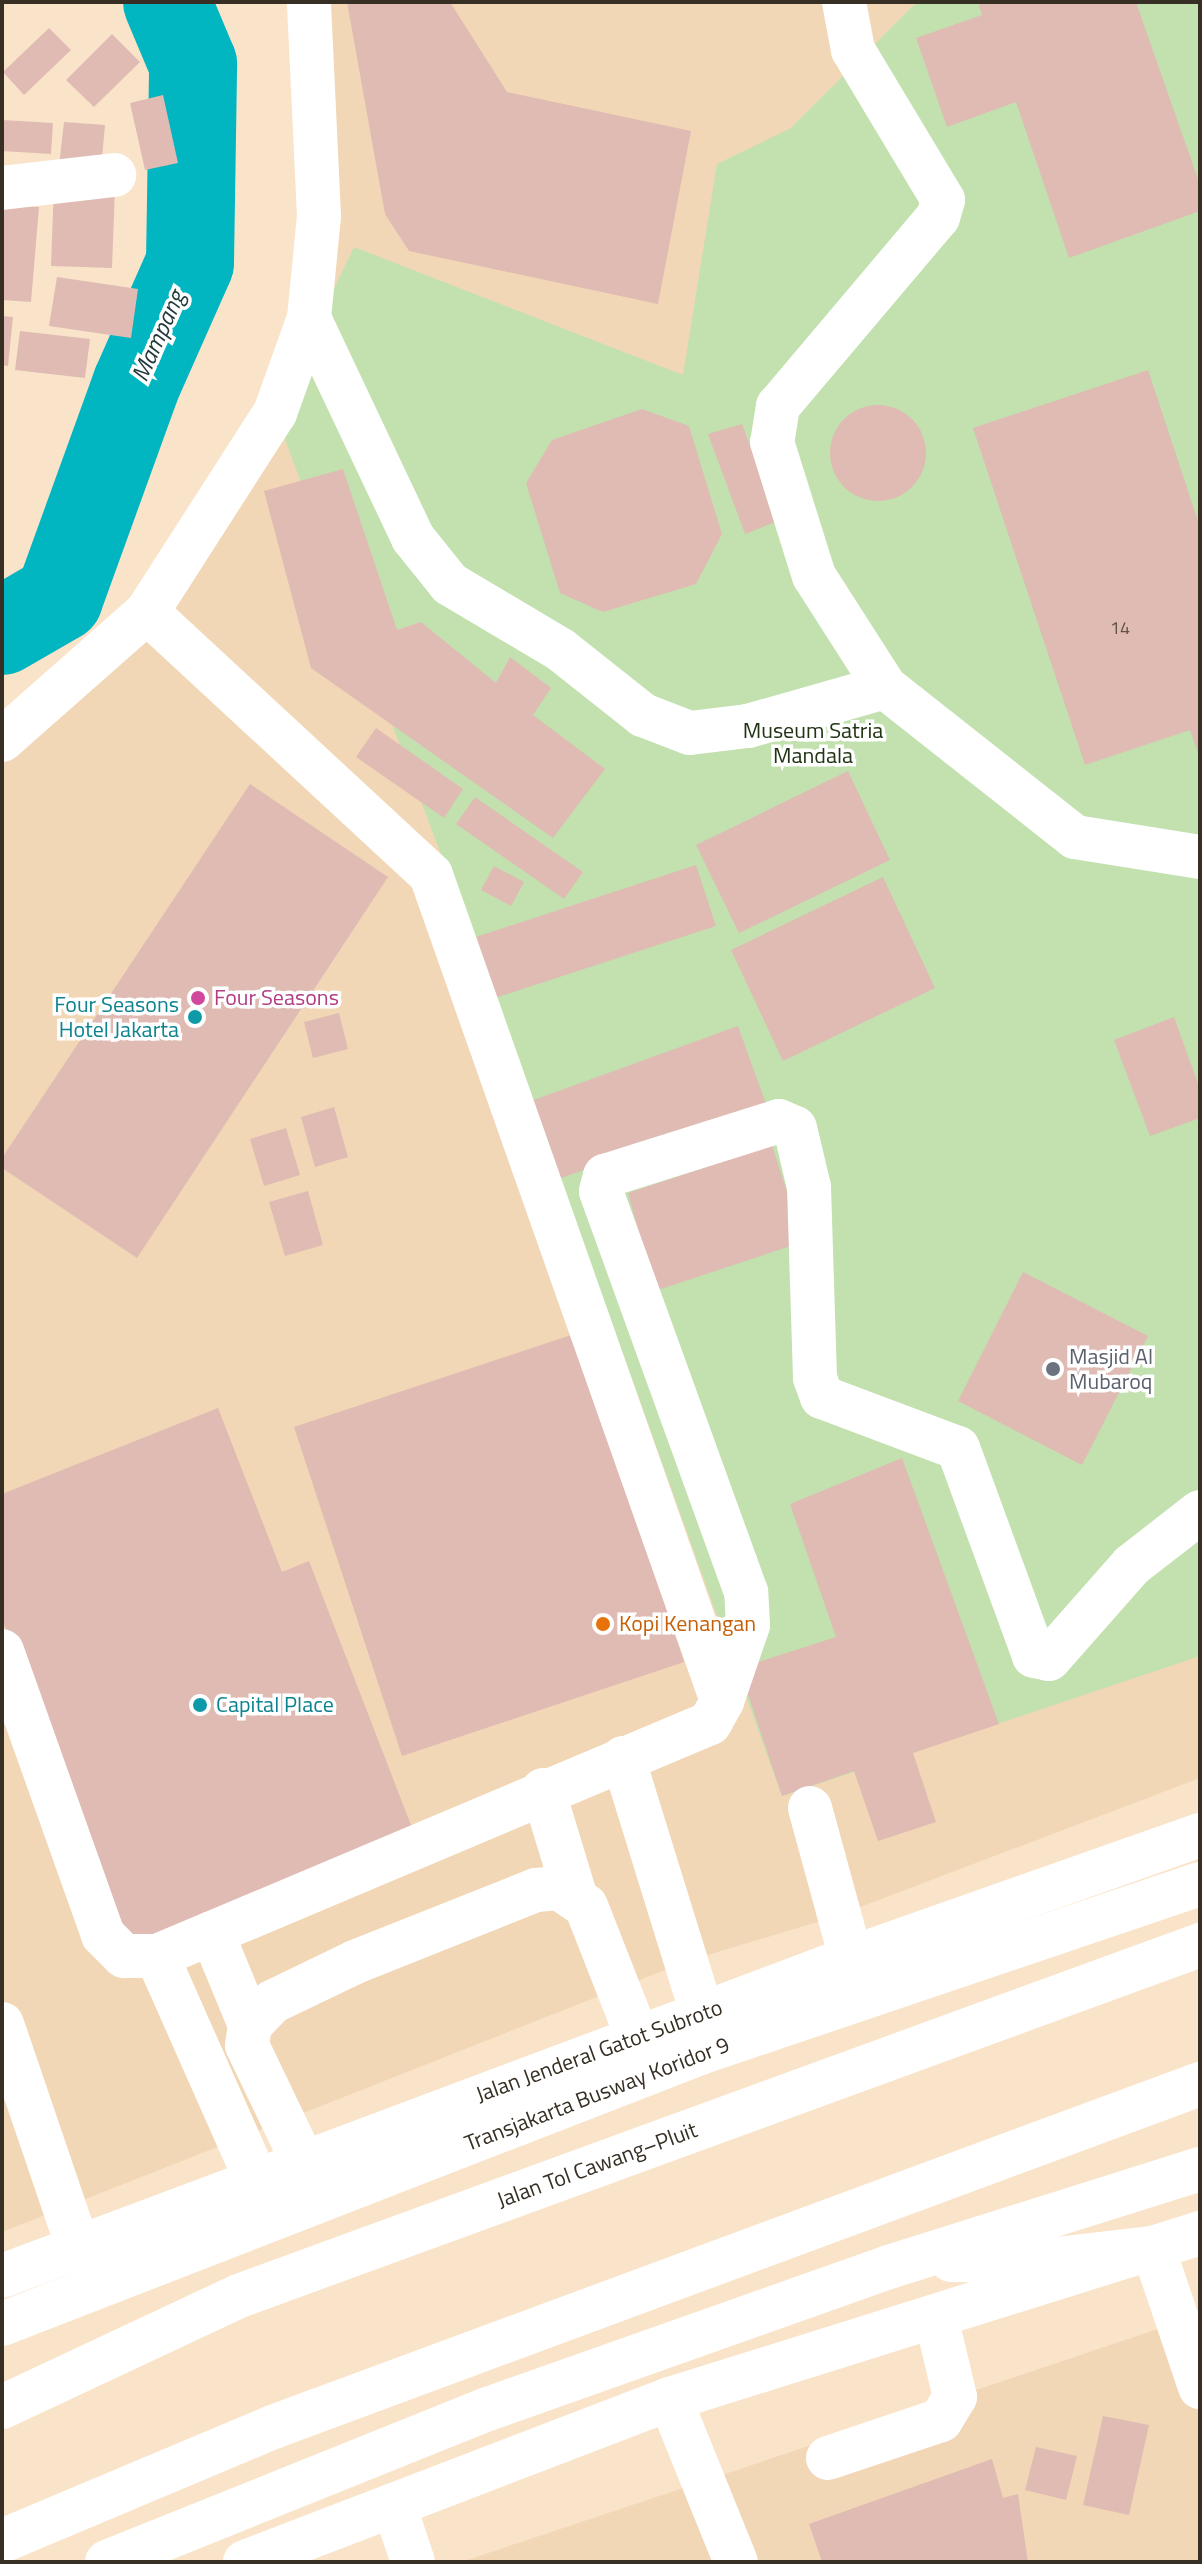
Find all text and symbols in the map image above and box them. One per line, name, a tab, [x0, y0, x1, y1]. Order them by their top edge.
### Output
water label: Mampang	[125, 286, 191, 386]
house number: 14	[1110, 617, 1130, 639]
park label: Museum Satria Mandala	[743, 717, 883, 768]
place label: Four Seasons	[214, 985, 339, 1011]
marker: Four Seasons	[189, 989, 207, 1007]
place label: Four Seasons Hotel Jakarta	[54, 991, 179, 1042]
marker: Four Seasons Hotel Jakarta	[186, 1008, 204, 1026]
place label: Masjid Al Mubaroq	[1069, 1343, 1153, 1394]
marker: Masjid Al Mubaroq	[1044, 1360, 1062, 1378]
place label: Kopi Kenangan	[619, 1611, 756, 1637]
marker: Kopi Kenangan	[594, 1615, 612, 1633]
place label: Capital Place	[216, 1692, 334, 1718]
marker: Capital Place	[191, 1696, 209, 1714]
street label: Jalan Jenderal Gatot Subroto	[472, 1994, 726, 2108]
street label: Transjakarta Busway Koridor 9	[461, 2031, 733, 2157]
street label: Jalan Tol Cawang–Pluit	[493, 2117, 701, 2213]

